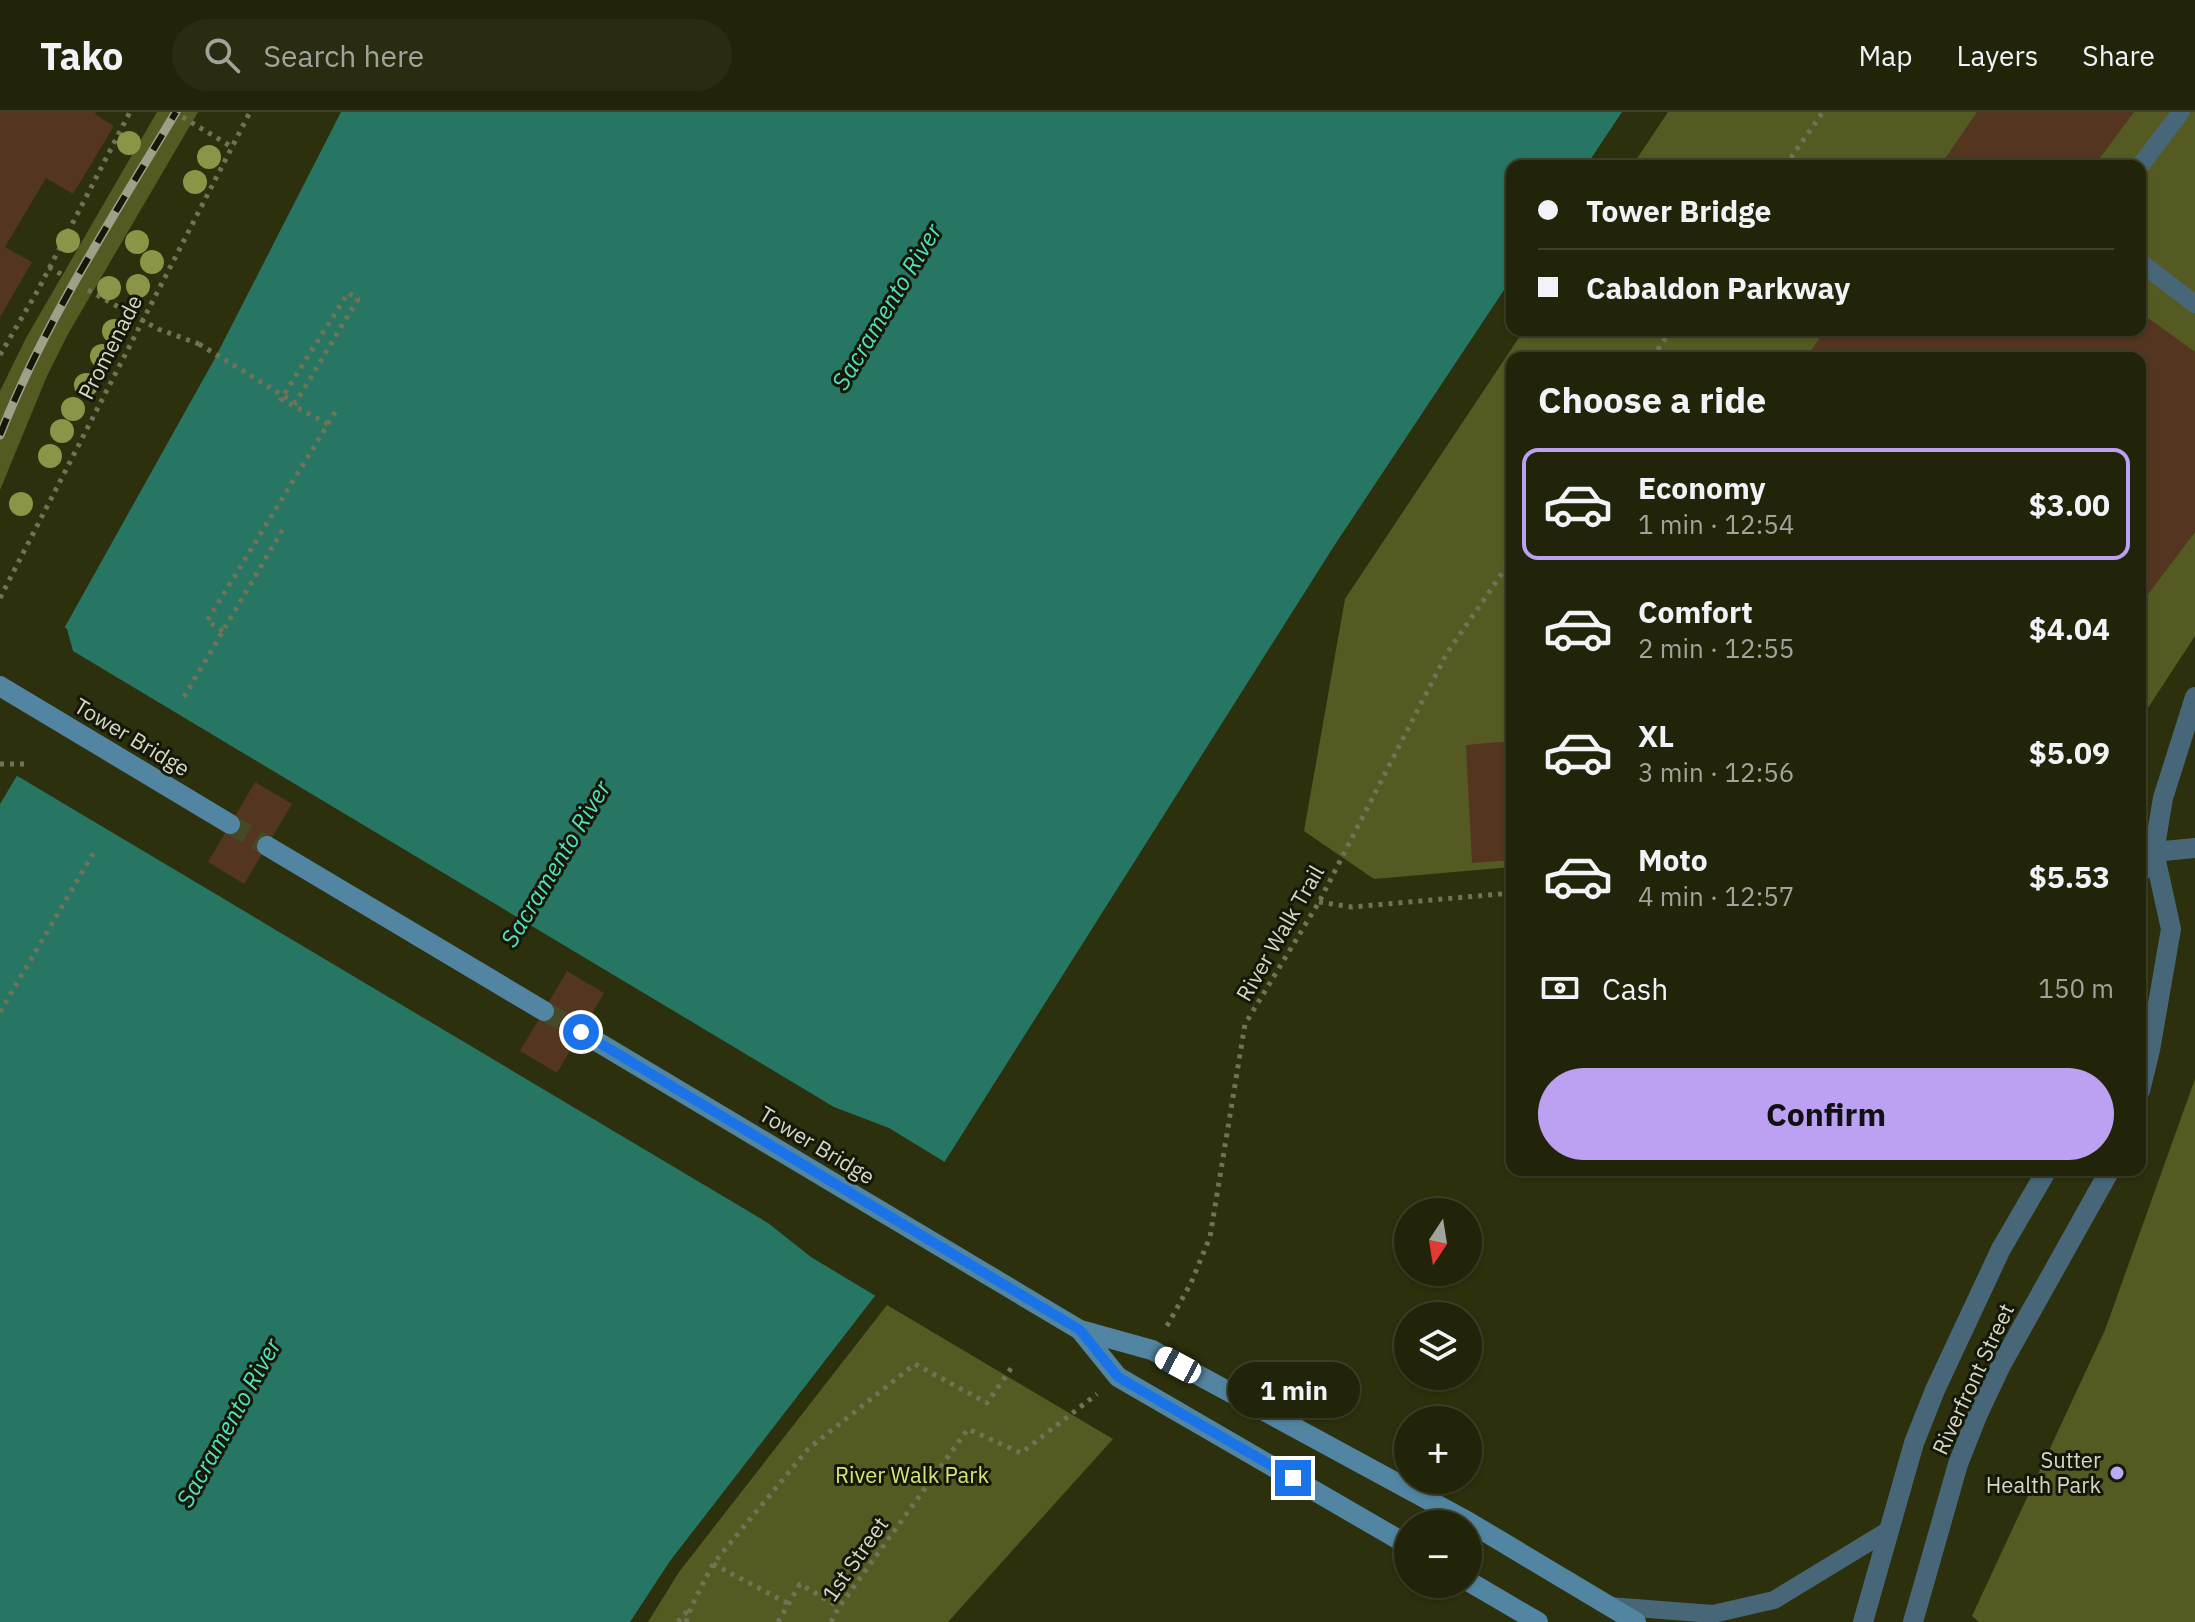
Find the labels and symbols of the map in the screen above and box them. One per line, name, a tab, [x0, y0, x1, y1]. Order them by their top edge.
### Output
water label: Sacramento River	[824, 216, 949, 395]
street label: Promenade	[71, 290, 148, 404]
street label: Tower Bridge	[69, 691, 195, 782]
water label: Sacramento River	[493, 773, 618, 952]
street label: River Walk Trail	[1229, 860, 1330, 1006]
route start	[563, 1014, 599, 1050]
street label: Tower Bridge	[754, 1099, 880, 1190]
north arrow	[1394, 1198, 1482, 1286]
street label: Riverfront Street	[1925, 1299, 2020, 1459]
water label: Sacramento River	[168, 1331, 288, 1513]
car	[1151, 1343, 1205, 1387]
callout: 1 min	[1227, 1362, 1359, 1418]
place label: Sutter Health Park	[1986, 1445, 2101, 1499]
park label: River Walk Park	[835, 1460, 989, 1489]
route end	[1275, 1460, 1311, 1496]
marker: Sutter Health Park	[2108, 1464, 2126, 1482]
street label: 1st Street	[815, 1511, 894, 1607]

